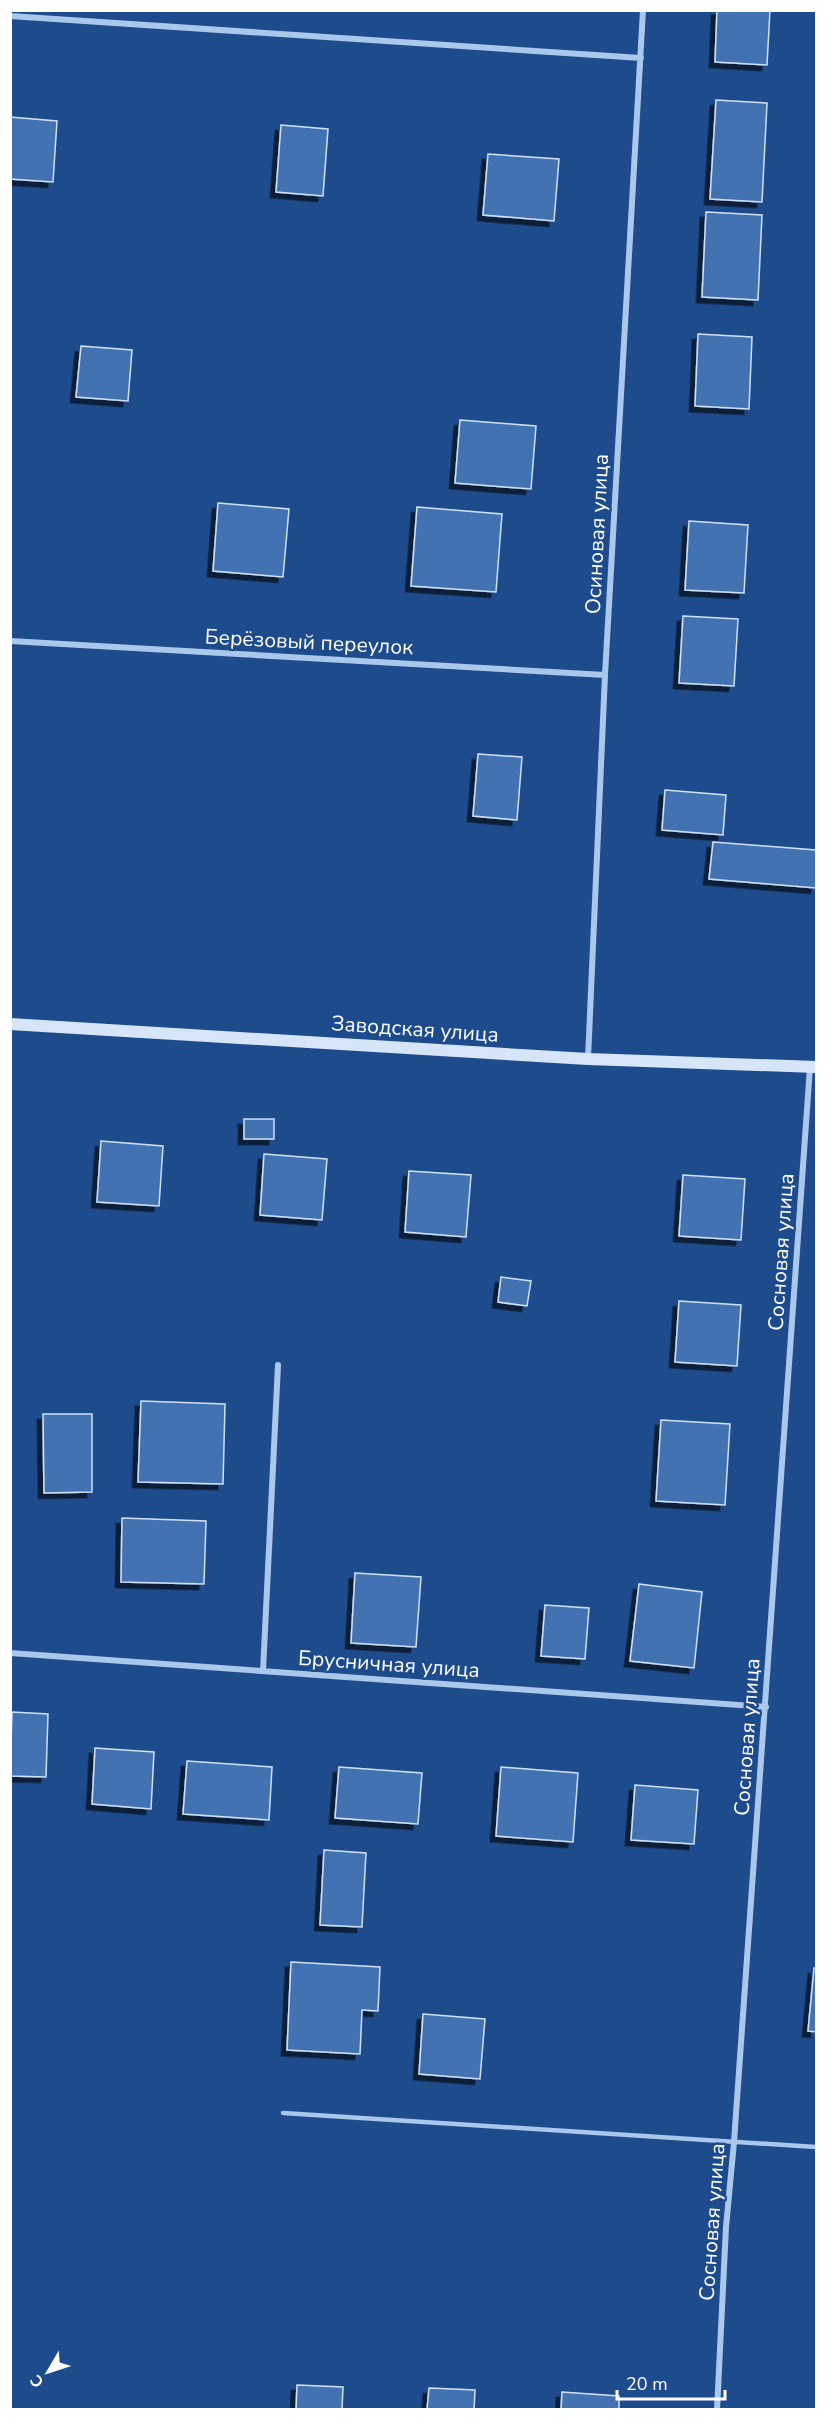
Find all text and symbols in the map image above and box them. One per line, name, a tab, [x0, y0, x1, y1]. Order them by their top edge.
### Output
street label: Осиновая улица	[579, 453, 615, 615]
street label: Берёзовый переулок	[204, 623, 415, 661]
street label: Заводская улица	[330, 1009, 500, 1049]
street label: Сосновая улица	[762, 1172, 800, 1332]
street label: Брусничная улица	[297, 1644, 481, 1684]
street label: Сосновая улица	[728, 1657, 766, 1817]
street label: Сосновая улица	[693, 2142, 731, 2302]
north arrow	[18, 2342, 78, 2402]
scale bar	[617, 2363, 725, 2401]
text: С	[25, 2370, 49, 2392]
text: 20 m	[626, 2372, 668, 2396]

